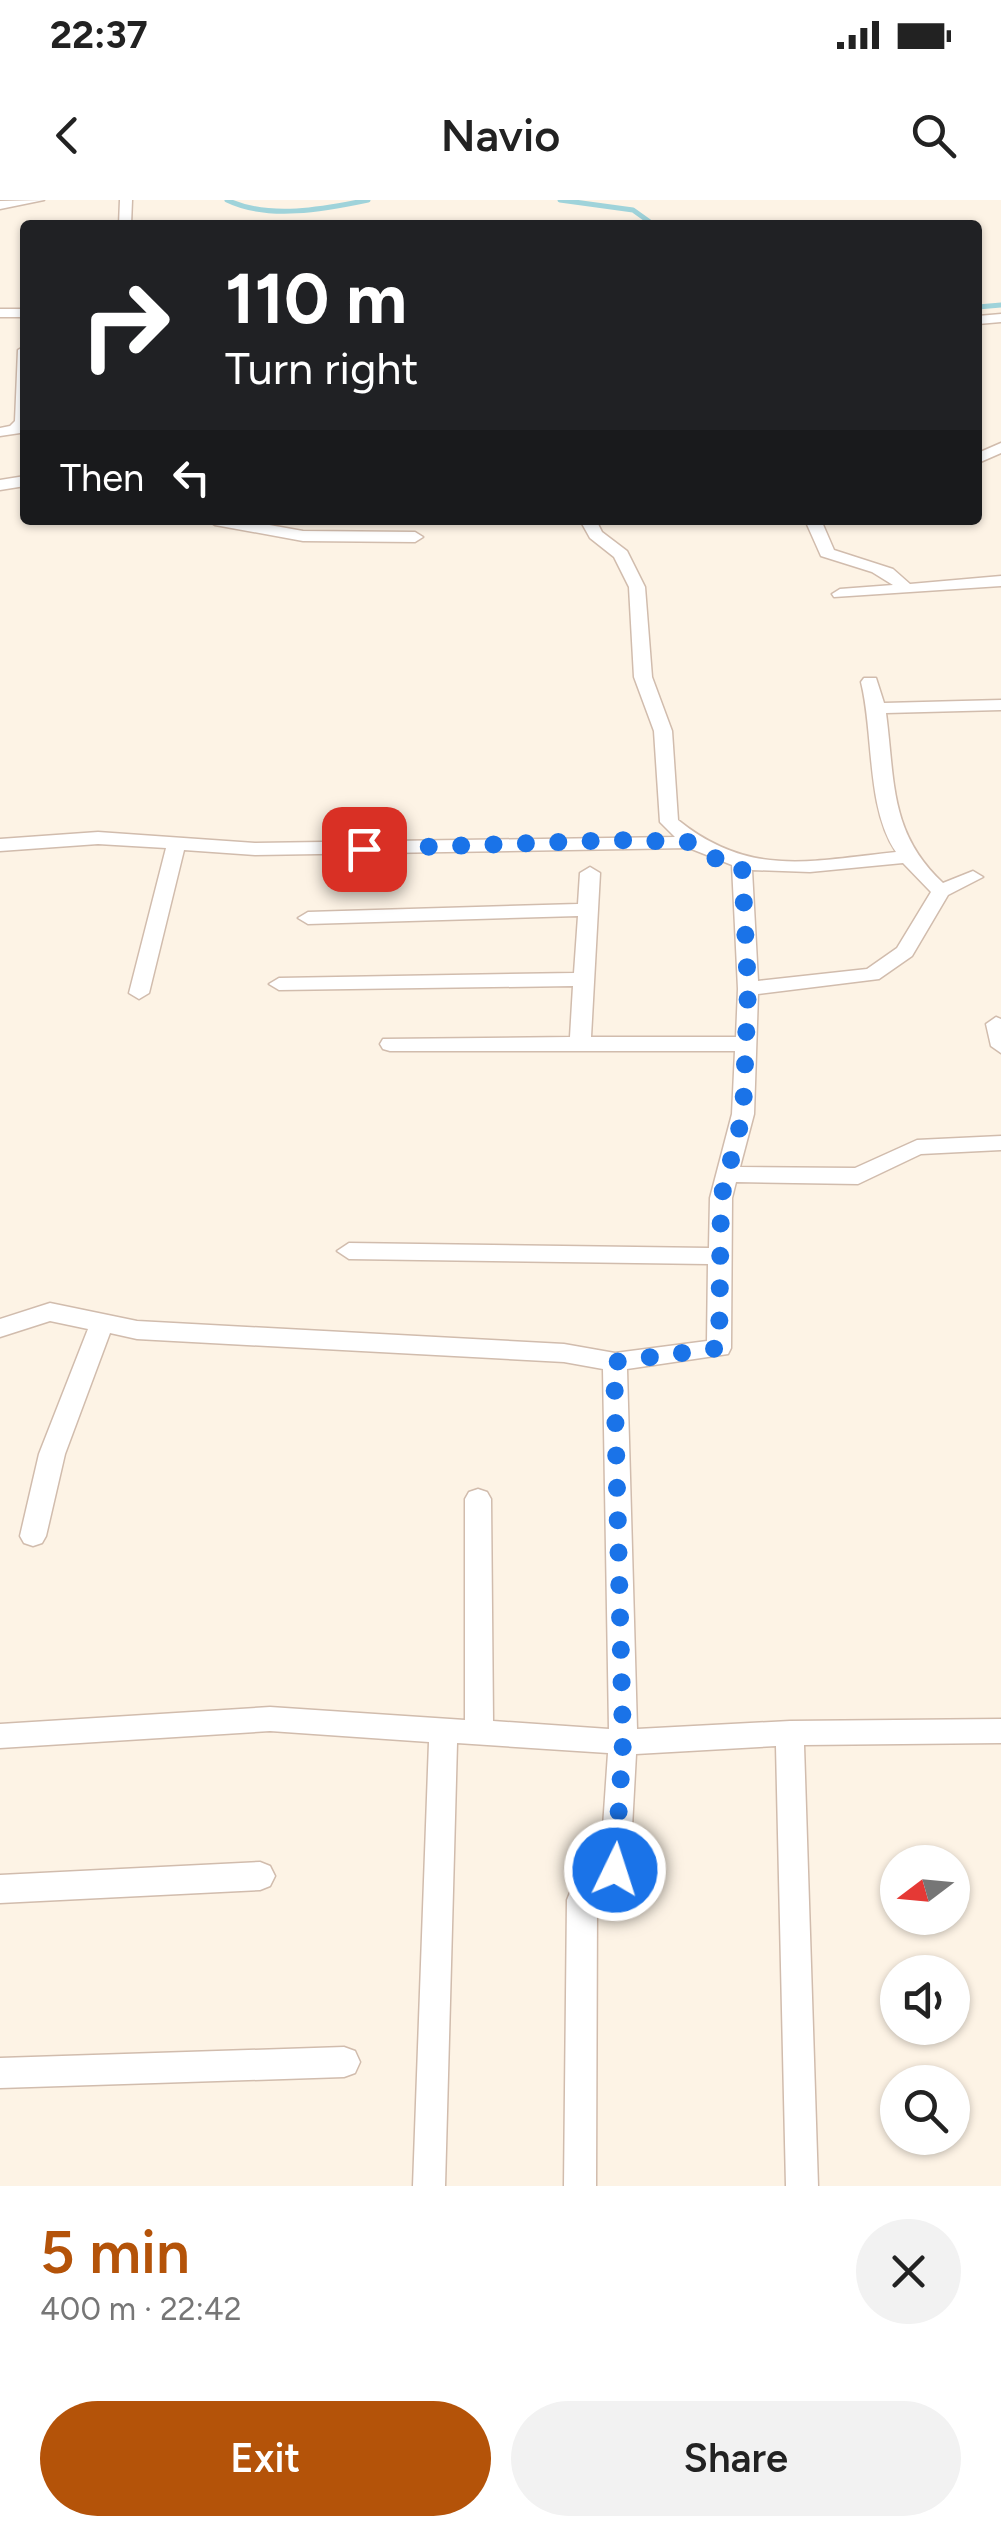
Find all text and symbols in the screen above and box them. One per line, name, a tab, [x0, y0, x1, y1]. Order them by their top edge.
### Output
text: 22:37	[50, 12, 148, 58]
icon: back	[40, 108, 95, 163]
text: Navio	[441, 108, 560, 162]
icon: search	[906, 108, 961, 163]
text: 110 m	[225, 256, 407, 341]
icon: right	[60, 260, 190, 390]
text: Turn right	[225, 341, 418, 395]
icon: left	[164, 450, 219, 505]
text: Then	[60, 455, 144, 501]
pin	[322, 807, 407, 892]
icon: arrive	[337, 822, 392, 877]
position arrow	[563, 1818, 667, 1922]
north arrow	[880, 1845, 970, 1935]
map controls	[880, 1845, 970, 2155]
button: sound	[880, 1955, 970, 2045]
button: search	[880, 2065, 970, 2155]
text: 5 min	[40, 2216, 190, 2288]
button: close	[856, 2219, 961, 2324]
text: 400 m · 22:42	[40, 2290, 242, 2328]
button: Exit	[40, 2401, 491, 2516]
button: Share	[511, 2401, 961, 2516]

